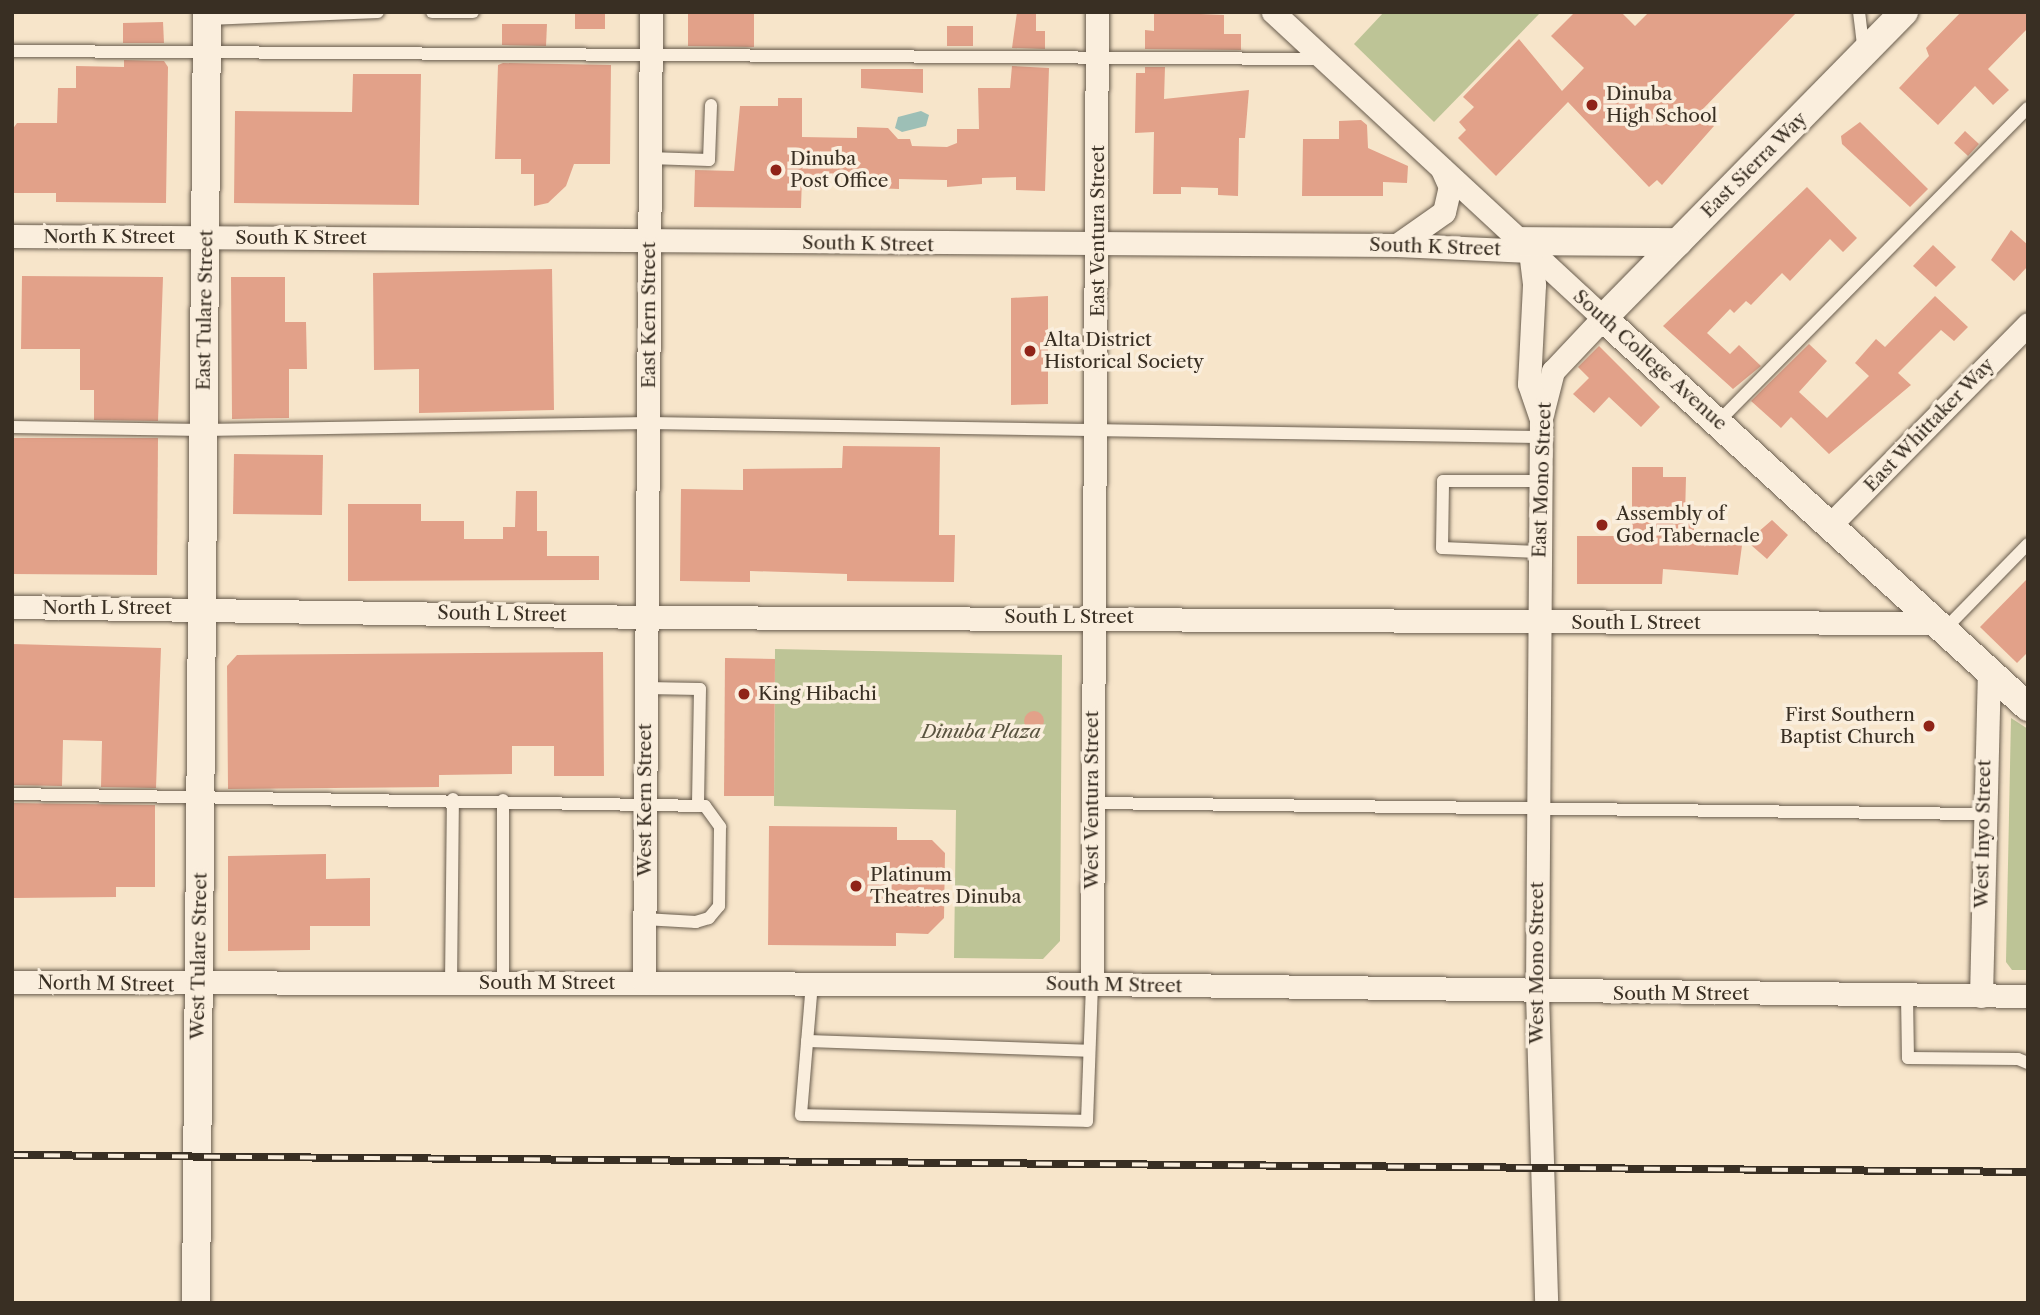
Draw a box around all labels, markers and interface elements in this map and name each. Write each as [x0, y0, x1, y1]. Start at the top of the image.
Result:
place label: Dinuba High School [1606, 83, 1717, 127]
marker: Dinuba High School [1584, 97, 1600, 113]
street label: East Sierra Way [1696, 107, 1812, 223]
street label: East Ventura Street [1087, 145, 1109, 317]
place label: Dinuba Post Office [790, 148, 888, 192]
marker: Dinuba Post Office [768, 162, 784, 178]
street label: North K Street [43, 226, 175, 248]
street label: South K Street [235, 227, 367, 249]
street label: East Tulare Street [192, 229, 218, 391]
street label: South K Street [802, 231, 934, 257]
street label: South K Street [1369, 233, 1501, 261]
street label: East Kern Street [638, 242, 660, 388]
street label: South College Avenue [1568, 285, 1732, 435]
place label: Alta District Historical Society [1044, 329, 1204, 373]
marker: Alta District Historical Society [1022, 343, 1038, 359]
street label: East Whittaker Way [1859, 353, 1999, 497]
street label: East Mono Street [1528, 402, 1556, 558]
place label: Assembly of God Tabernacle [1616, 503, 1760, 547]
marker: Assembly of God Tabernacle [1594, 517, 1610, 533]
street label: North L Street [42, 597, 172, 619]
street label: South L Street [437, 601, 567, 627]
street label: South L Street [1004, 606, 1134, 628]
street label: South L Street [1571, 612, 1701, 634]
place label: King Hibachi [758, 683, 877, 705]
marker: King Hibachi [736, 686, 752, 702]
place label: First Southern Baptist Church [1780, 704, 1915, 748]
street label: West Ventura Street [1081, 710, 1103, 890]
marker: First Southern Baptist Church [1921, 718, 1937, 734]
park label: Dinuba Plaza [921, 721, 1041, 743]
street label: West Kern Street [634, 723, 656, 877]
street label: West Inyo Street [1970, 759, 1996, 909]
place label: Platinum Theatres Dinuba [870, 864, 1022, 908]
street label: West Tulare Street [186, 872, 212, 1040]
marker: Platinum Theatres Dinuba [848, 878, 864, 894]
street label: West Mono Street [1526, 882, 1548, 1044]
street label: North M Street [38, 971, 174, 997]
street label: South M Street [479, 972, 615, 994]
street label: South M Street [1046, 972, 1182, 998]
street label: South M Street [1613, 983, 1749, 1005]

